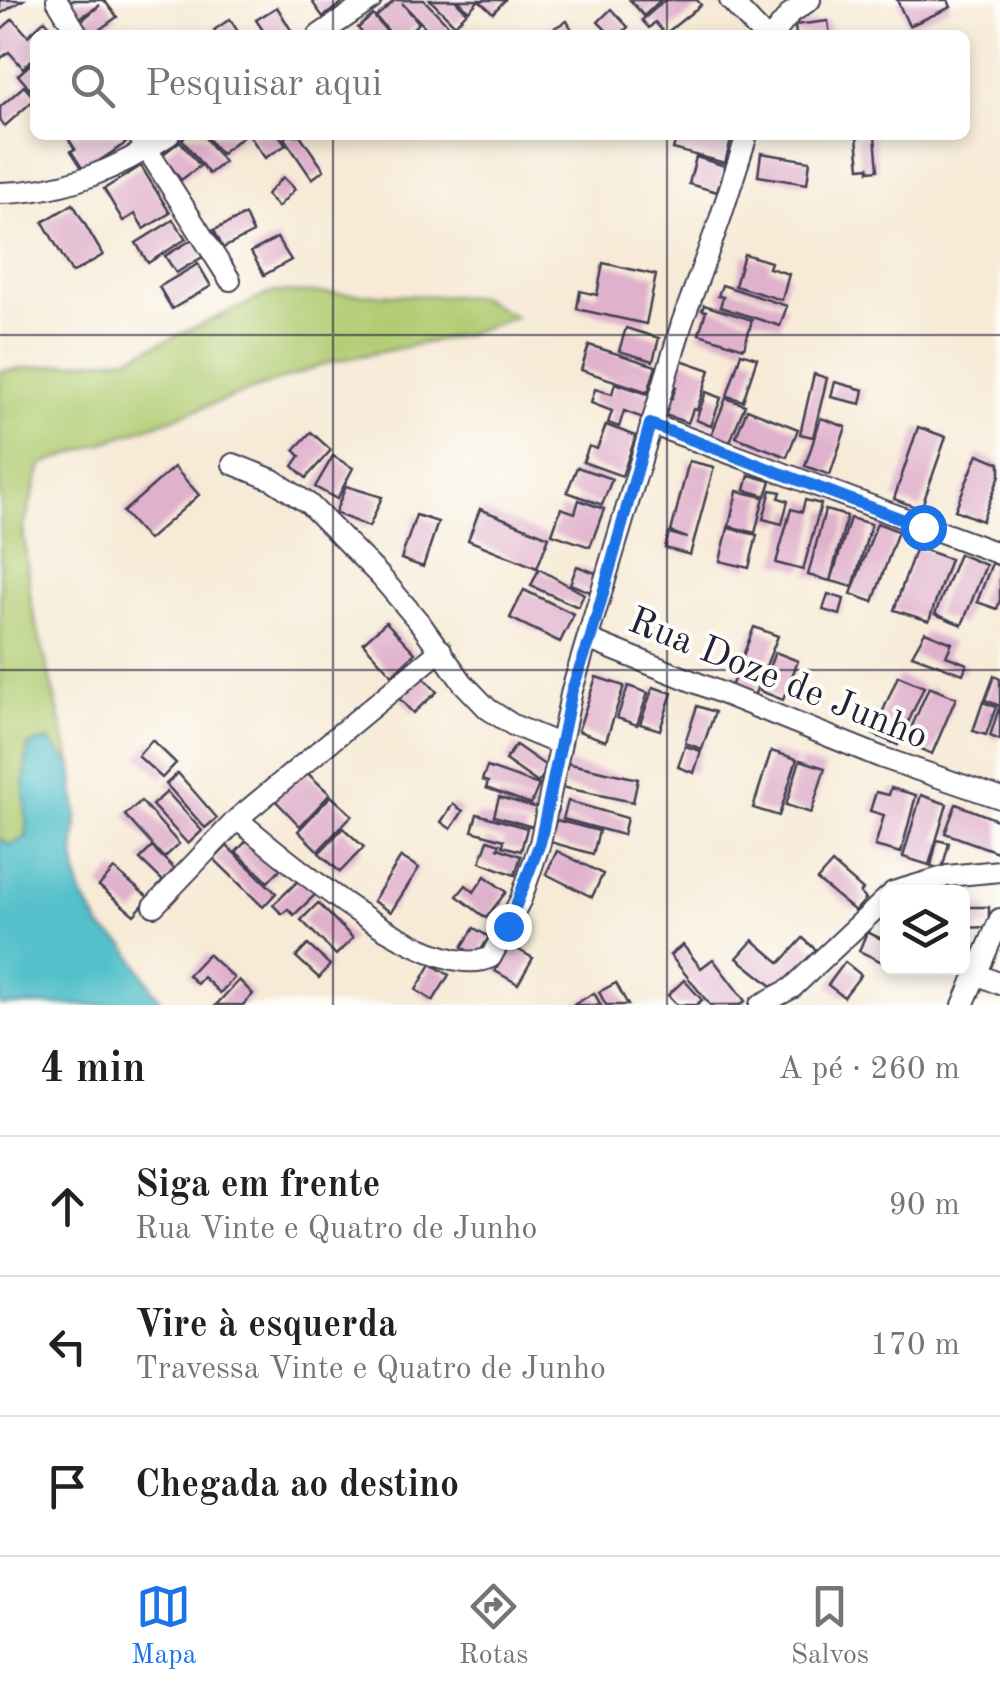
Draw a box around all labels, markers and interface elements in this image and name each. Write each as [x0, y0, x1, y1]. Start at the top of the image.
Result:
search box [30, 30, 970, 140]
icon: search [65, 58, 120, 113]
text: Pesquisar aqui [145, 66, 382, 104]
route start [901, 505, 947, 551]
street label: Rua Doze de Junho [623, 602, 933, 757]
map controls [880, 885, 970, 975]
button: layers [880, 885, 970, 975]
route end [486, 904, 532, 950]
text: 4 min [40, 1049, 146, 1091]
text: A pé · 260 m [778, 1054, 960, 1086]
text: Siga em frente [135, 1167, 380, 1205]
icon: ahead [40, 1179, 95, 1234]
text: 90 m [889, 1190, 960, 1222]
text: Rua Vinte e Quatro de Junho [135, 1214, 537, 1246]
text: Vire à esquerda [135, 1307, 397, 1345]
icon: left [40, 1319, 95, 1374]
text: 170 m [870, 1330, 960, 1362]
text: Travessa Vinte e Quatro de Junho [135, 1354, 606, 1386]
icon: arrive [40, 1459, 95, 1514]
text: Chegada ao destino [135, 1467, 459, 1505]
tab: Mapa [131, 1579, 197, 1674]
tab: Rotas [459, 1579, 529, 1674]
tab: Salvos [791, 1579, 869, 1674]

